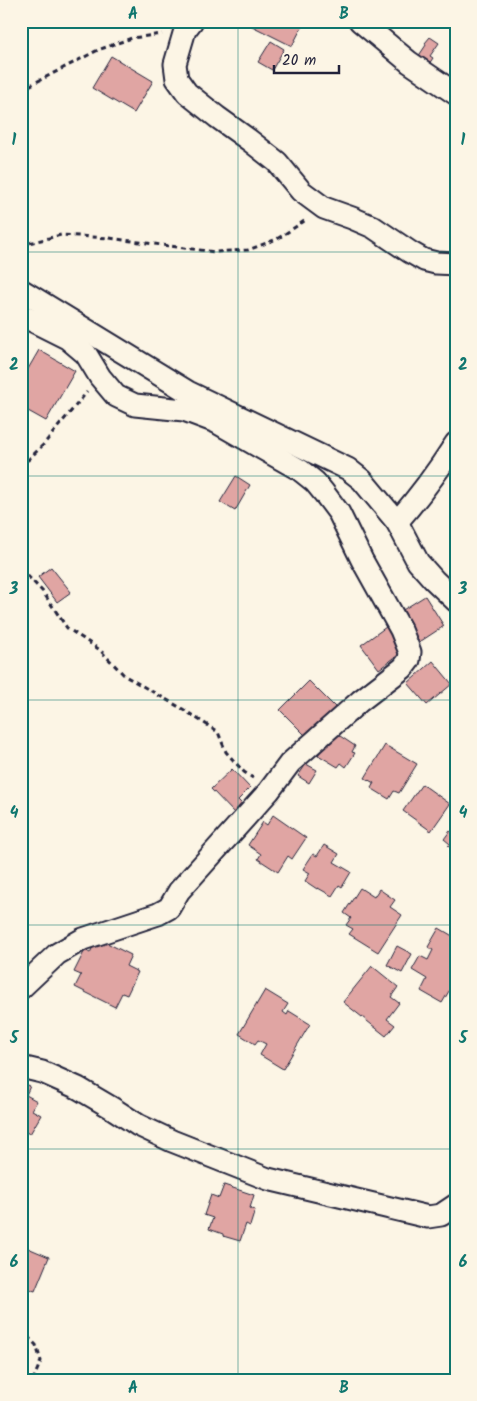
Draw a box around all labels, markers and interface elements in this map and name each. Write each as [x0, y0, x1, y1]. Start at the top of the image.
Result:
text: A [128, 2, 138, 27]
text: B [339, 2, 349, 27]
scale bar [274, 42, 340, 74]
text: 20 m [282, 49, 316, 73]
text: 1 [12, 128, 17, 153]
text: 1 [461, 128, 466, 153]
text: 2 [9, 353, 19, 378]
text: 2 [458, 353, 468, 378]
text: 3 [9, 577, 19, 602]
text: 3 [458, 577, 468, 602]
text: 4 [10, 801, 19, 826]
text: 4 [459, 801, 468, 826]
text: 5 [9, 1026, 20, 1051]
text: 5 [458, 1026, 469, 1051]
text: 6 [10, 1250, 19, 1275]
text: 6 [459, 1250, 468, 1275]
text: A [128, 1376, 138, 1401]
text: B [339, 1376, 349, 1401]

